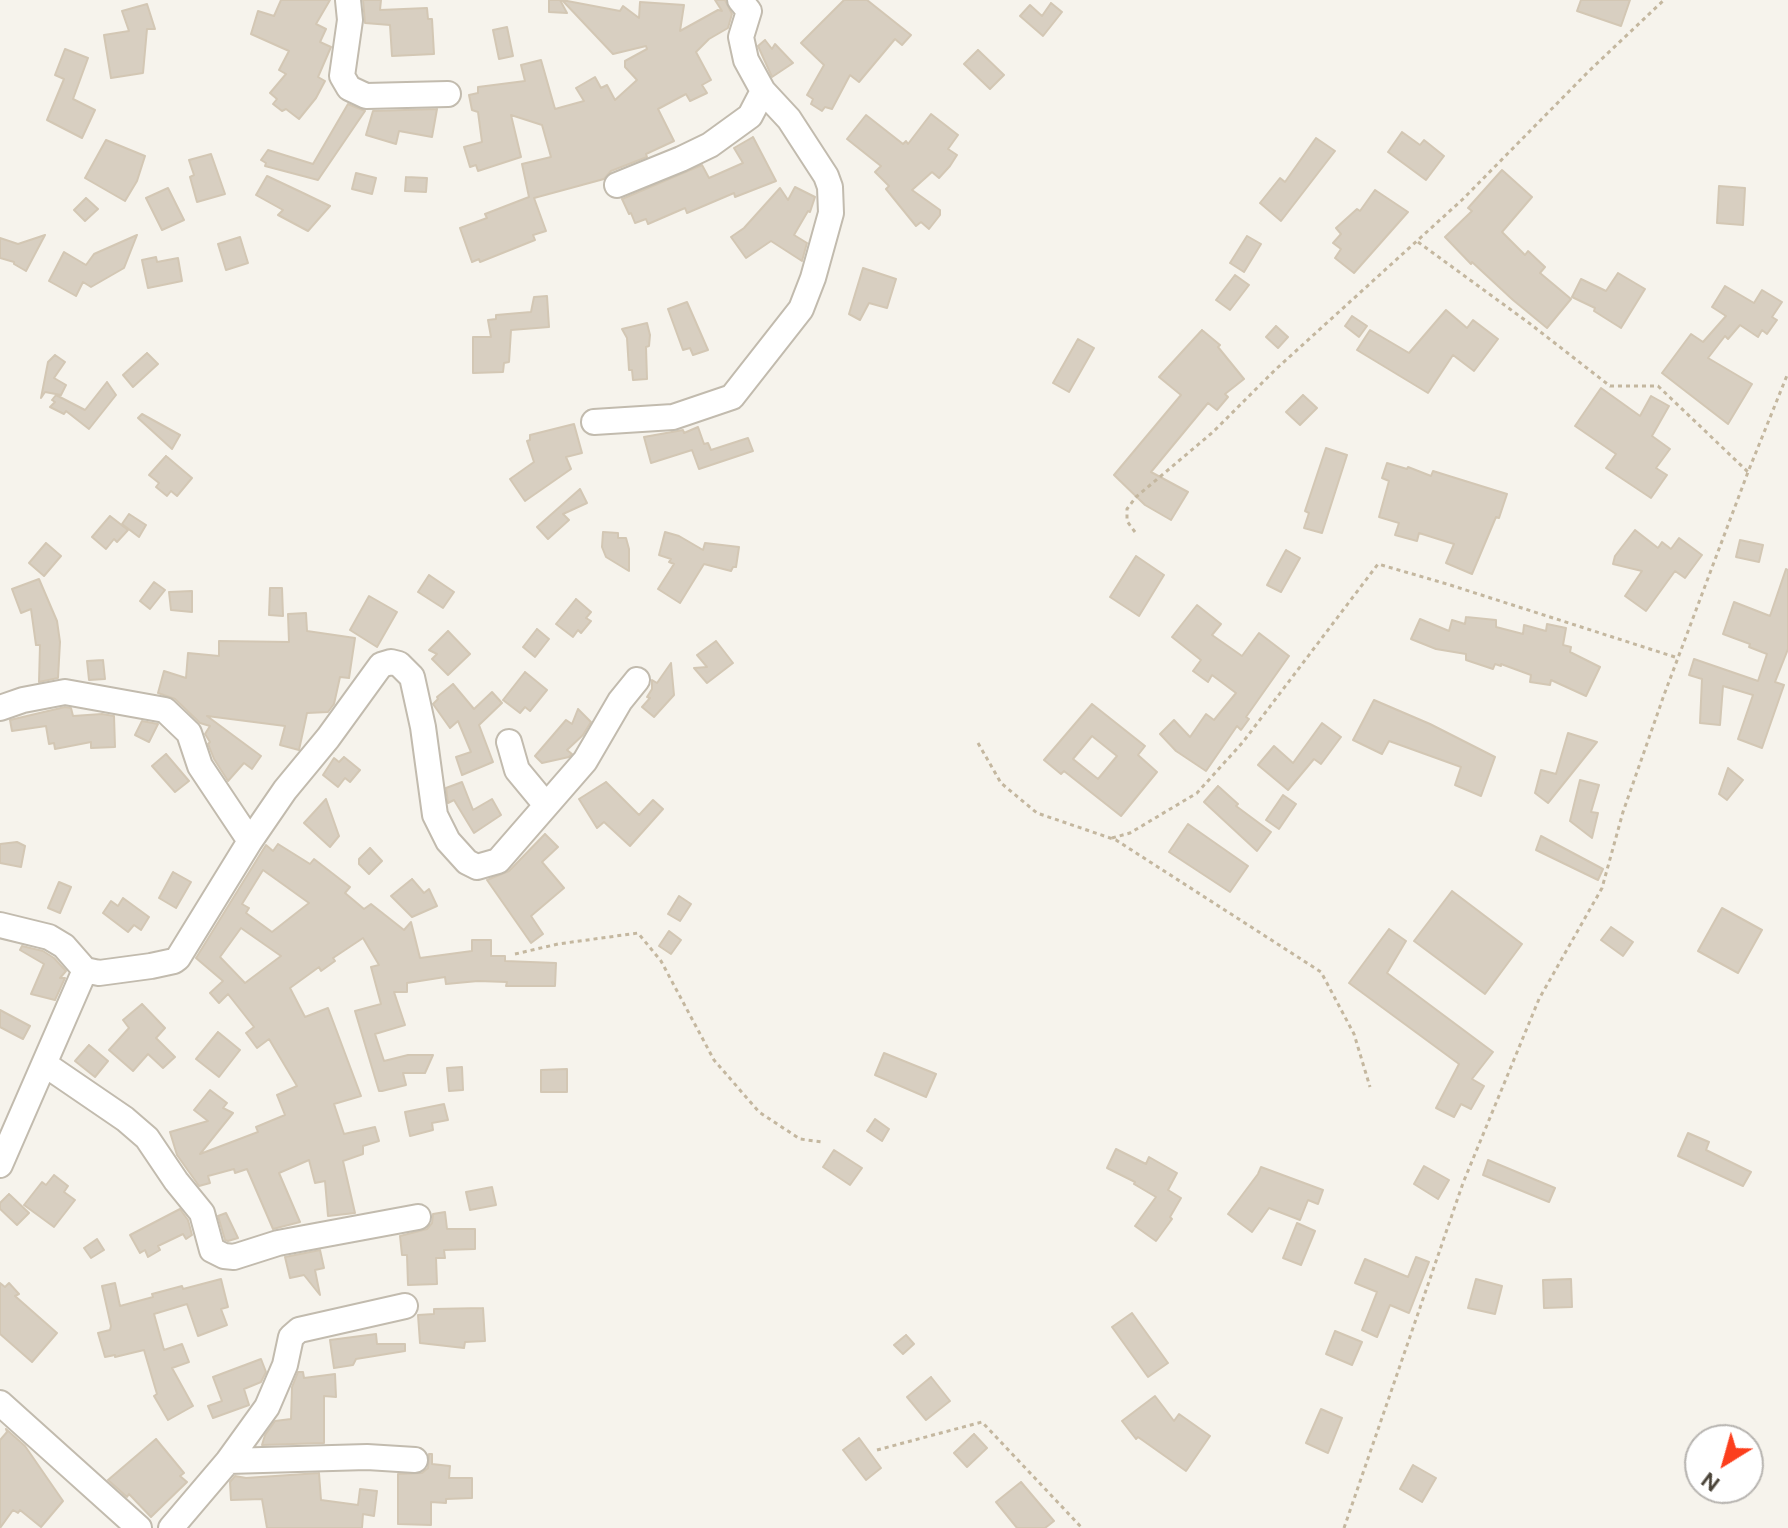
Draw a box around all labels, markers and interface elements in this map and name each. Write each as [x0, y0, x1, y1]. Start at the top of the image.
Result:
north arrow [1684, 1424, 1764, 1504]
text: N [1695, 1466, 1726, 1498]

